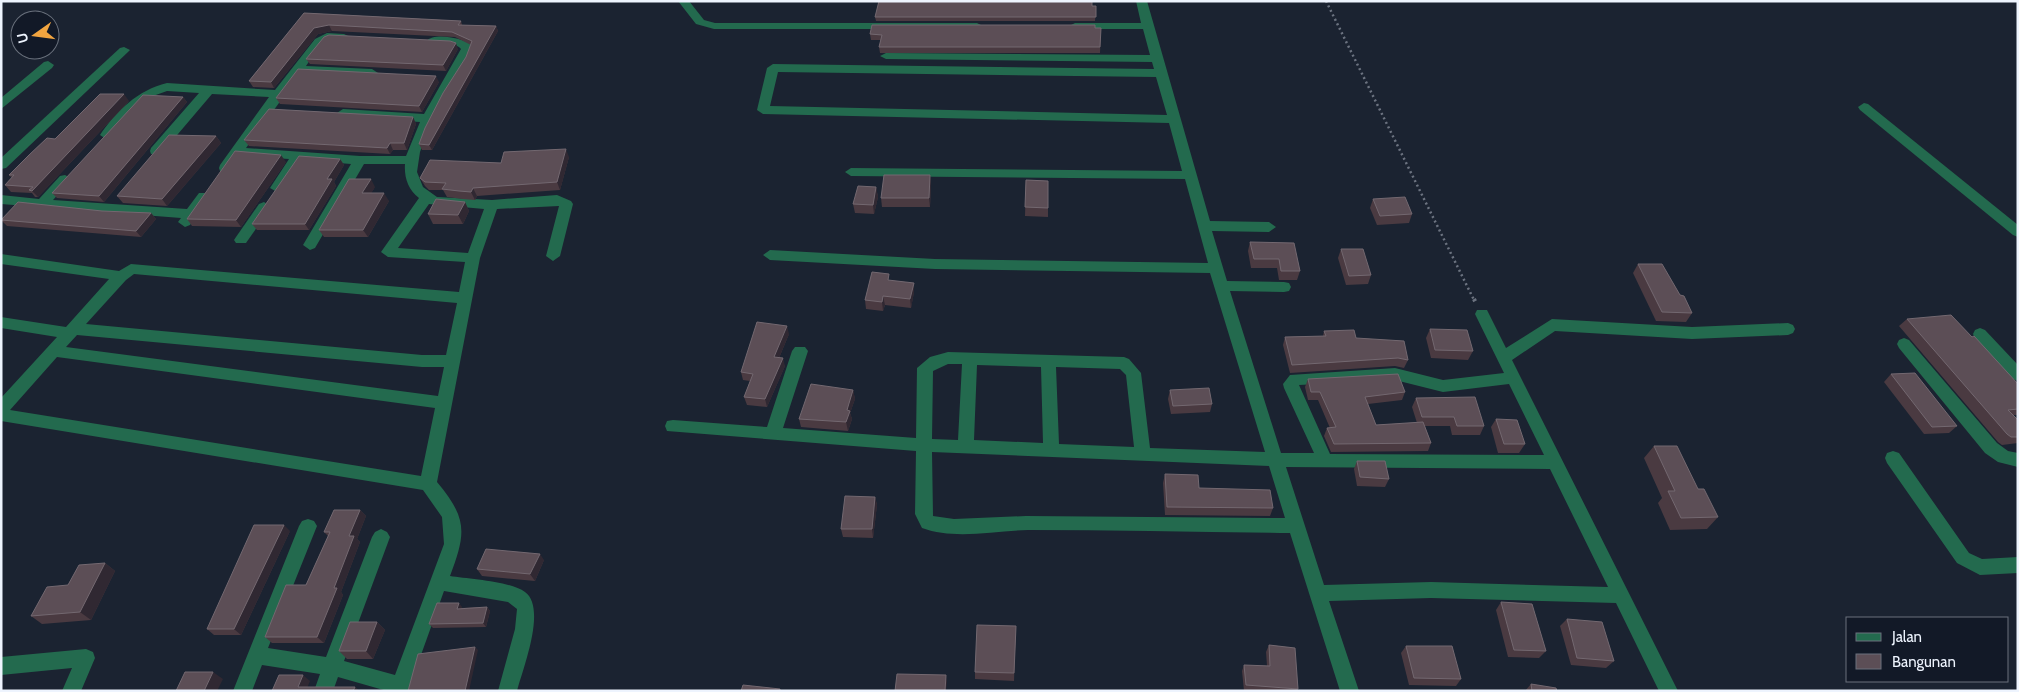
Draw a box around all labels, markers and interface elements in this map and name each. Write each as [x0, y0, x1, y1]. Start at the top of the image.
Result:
north arrow [10, 10, 60, 60]
text: U [12, 31, 32, 45]
legend [1846, 617, 2009, 682]
text: Jalan [1891, 628, 1922, 646]
text: Bangunan [1892, 653, 1956, 671]

